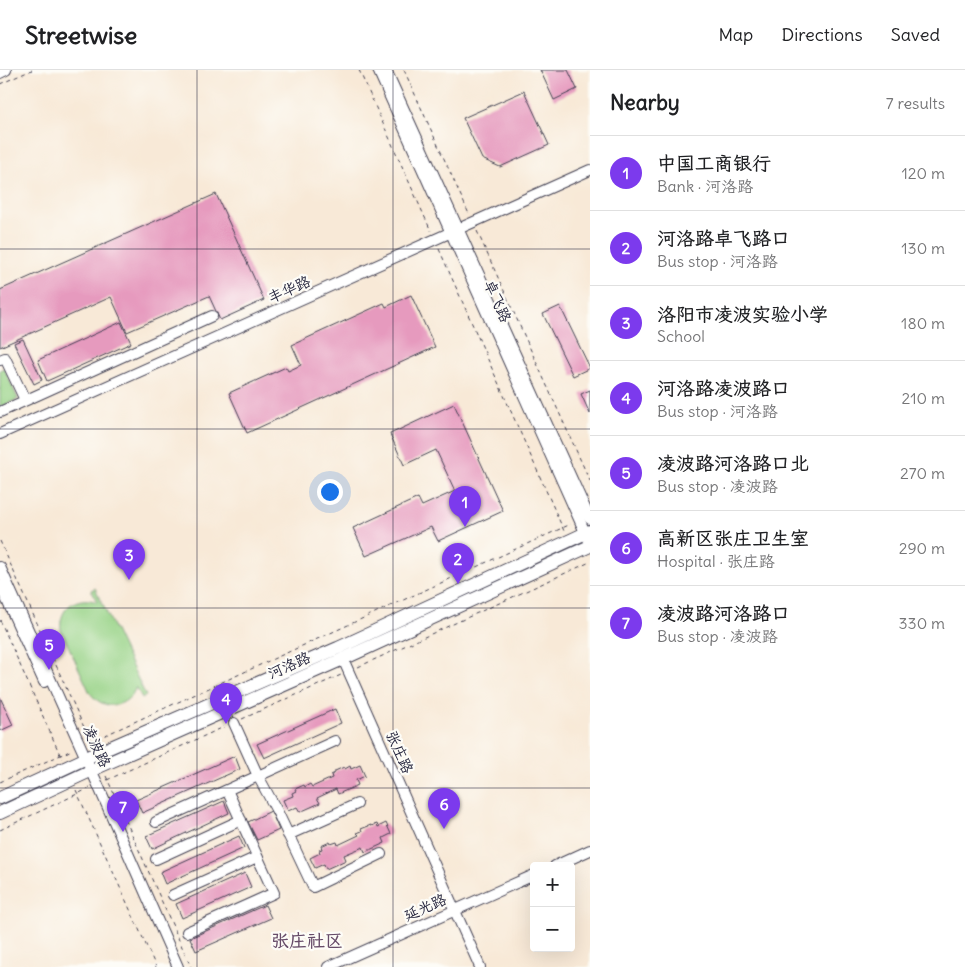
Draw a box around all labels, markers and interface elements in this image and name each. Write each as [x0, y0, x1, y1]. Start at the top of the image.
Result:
text: Streetwise [25, 20, 137, 50]
text: Map [718, 23, 753, 46]
text: Directions [781, 23, 863, 46]
text: Saved [891, 23, 940, 46]
text: Nearby [610, 89, 680, 116]
text: 7 results [886, 93, 945, 113]
text: 中国工商银行 [657, 151, 771, 175]
text: 1 [623, 163, 629, 183]
text: 120 m [902, 163, 945, 183]
text: Bank · 河洛路 [657, 176, 753, 196]
text: 河洛路卓飞路口 [657, 226, 790, 250]
text: 2 [622, 238, 630, 258]
text: 130 m [901, 238, 945, 258]
text: Bus stop · 河洛路 [657, 251, 778, 271]
street label: 丰华路 [265, 271, 313, 307]
street label: 卓飞路 [480, 277, 516, 325]
text: 洛阳市凌波实验小学 [657, 302, 828, 326]
text: 3 [621, 313, 631, 333]
text: 180 m [901, 313, 945, 333]
text: School [657, 326, 705, 346]
text: 河洛路凌波路口 [657, 376, 790, 400]
text: 4 [621, 388, 631, 408]
text: 210 m [902, 388, 945, 408]
text: Bus stop · 河洛路 [657, 401, 778, 421]
text: 凌波路河洛路口北 [657, 451, 809, 475]
text: 5 [621, 463, 631, 483]
text: 270 m [900, 463, 945, 483]
text: Bus stop · 凌波路 [657, 476, 778, 496]
your location [317, 479, 343, 505]
pin: 1 [449, 486, 481, 527]
text: 高新区张庄卫生室 [657, 526, 809, 550]
text: 6 [621, 538, 631, 558]
text: 290 m [899, 538, 945, 558]
pin: 3 [113, 539, 145, 580]
pin: 2 [442, 543, 474, 584]
text: Hospital · 张庄路 [657, 551, 775, 571]
text: 凌波路河洛路口 [657, 601, 790, 625]
text: 7 [622, 613, 630, 633]
text: 330 m [898, 613, 945, 633]
text: Bus stop · 凌波路 [657, 626, 778, 646]
pin: 5 [33, 629, 65, 670]
street label: 河洛路 [265, 647, 313, 683]
pin: 4 [210, 683, 242, 724]
street label: 凌波路 [79, 722, 115, 770]
street label: 张庄路 [382, 728, 418, 776]
pin: 6 [428, 788, 460, 829]
pin: 7 [107, 791, 139, 832]
map controls [530, 862, 575, 952]
button: + [530, 862, 575, 907]
street label: 延光路 [401, 889, 449, 925]
button: − [530, 907, 575, 952]
district label: 张庄社区 [271, 929, 343, 952]

